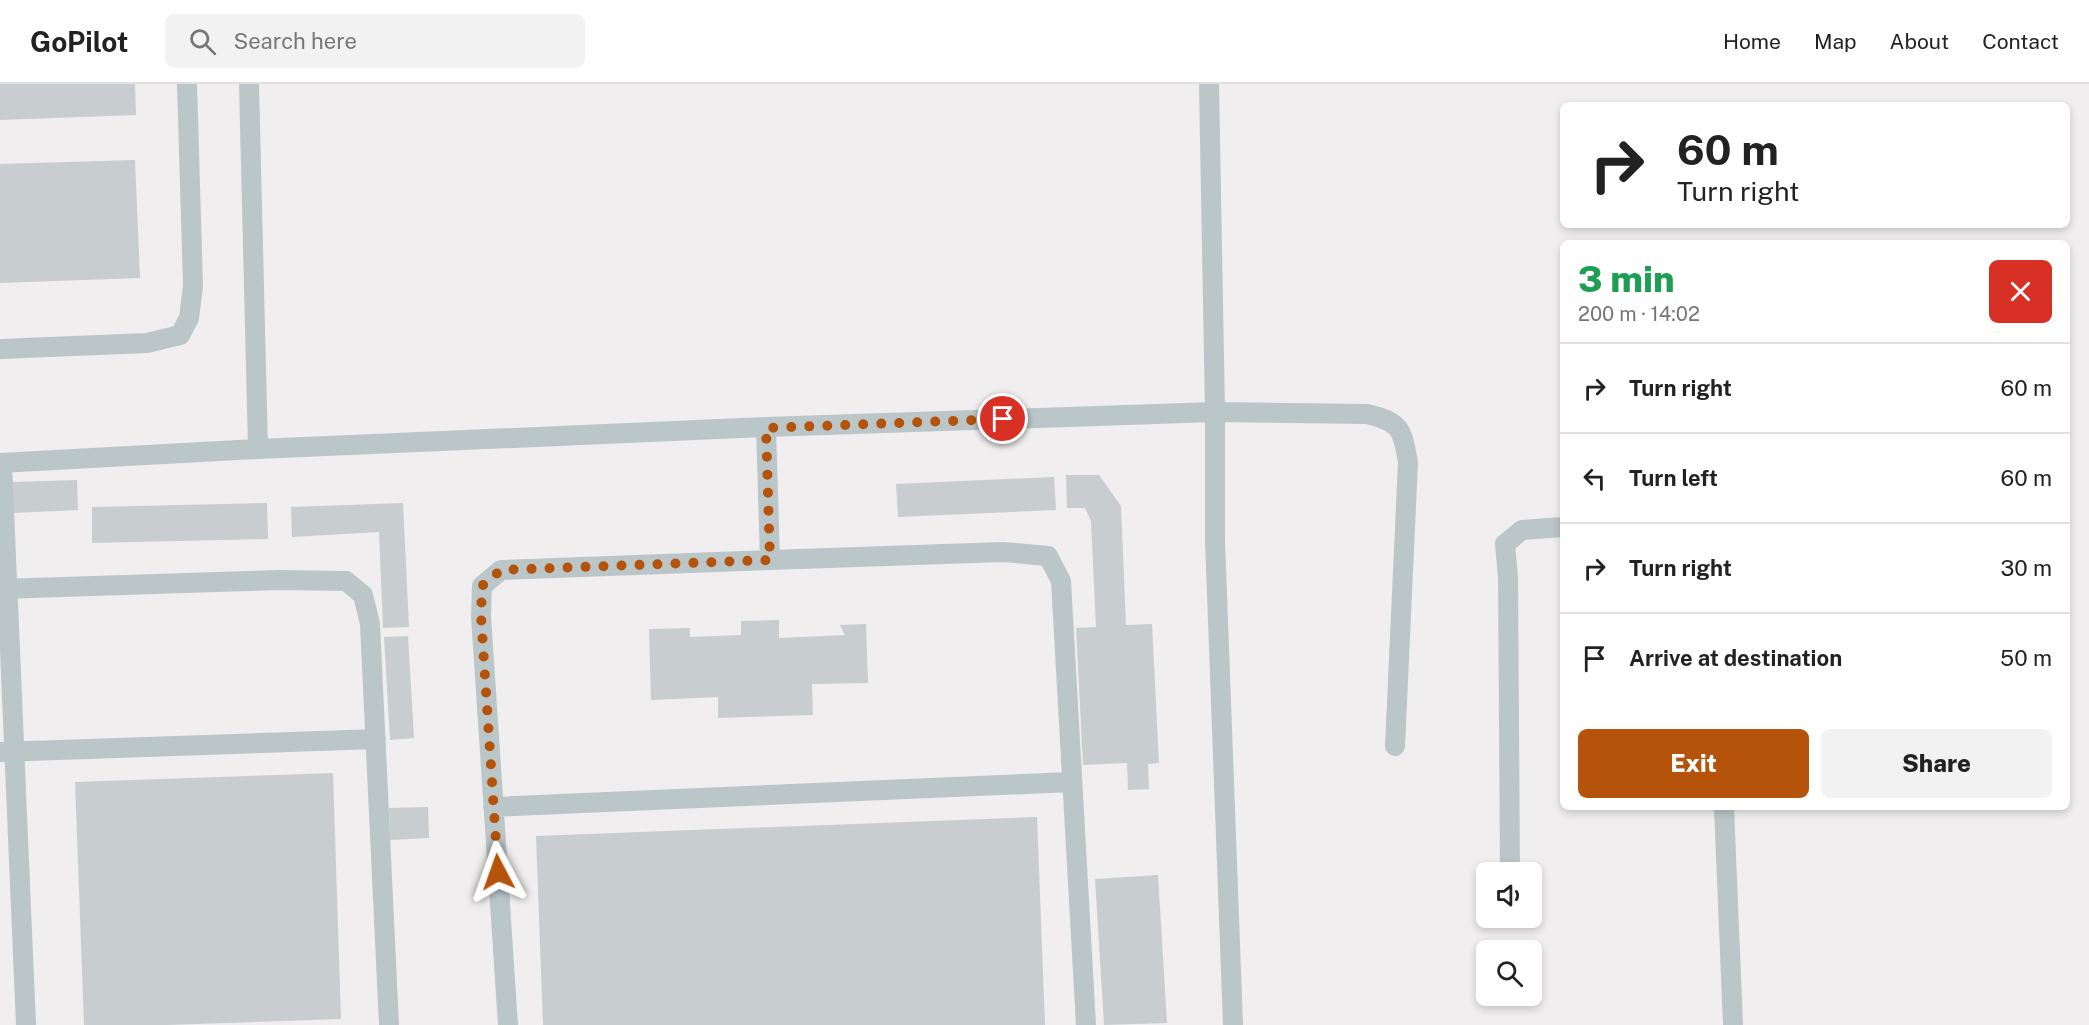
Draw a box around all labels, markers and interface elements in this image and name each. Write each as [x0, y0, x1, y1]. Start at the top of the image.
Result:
search box [165, 14, 585, 68]
text: GoPilot [30, 25, 129, 58]
icon: search [186, 25, 219, 58]
text: Search here [234, 28, 357, 54]
text: Home [1723, 29, 1781, 54]
text: Map [1814, 29, 1857, 54]
text: About [1890, 29, 1949, 54]
text: Contact [1982, 29, 2059, 54]
text: 60 m [1677, 125, 1779, 174]
icon: right [1578, 126, 1656, 204]
text: Turn right [1677, 175, 1800, 207]
text: 3 min [1578, 258, 1675, 300]
button: close [1989, 260, 2052, 323]
text: 200 m · 14:02 [1578, 302, 1700, 326]
icon: right [1578, 372, 1611, 405]
text: Turn right [1629, 375, 1732, 401]
text: 60 m [2001, 375, 2052, 401]
pin [977, 393, 1028, 444]
icon: arrive [986, 402, 1019, 435]
icon: left [1578, 462, 1611, 495]
text: Turn left [1629, 465, 1718, 491]
text: 60 m [2001, 465, 2052, 491]
icon: right [1578, 552, 1611, 585]
text: Turn right [1629, 555, 1732, 581]
text: 30 m [2000, 555, 2052, 581]
icon: arrive [1578, 642, 1611, 675]
text: Arrive at destination [1629, 645, 1842, 671]
text: 50 m [2000, 645, 2052, 671]
button: Exit [1578, 729, 1809, 798]
button: Share [1821, 729, 2052, 798]
position arrow [466, 840, 530, 904]
map controls [1476, 862, 1542, 1006]
button: sound [1476, 862, 1542, 928]
button: search [1476, 940, 1542, 1006]

